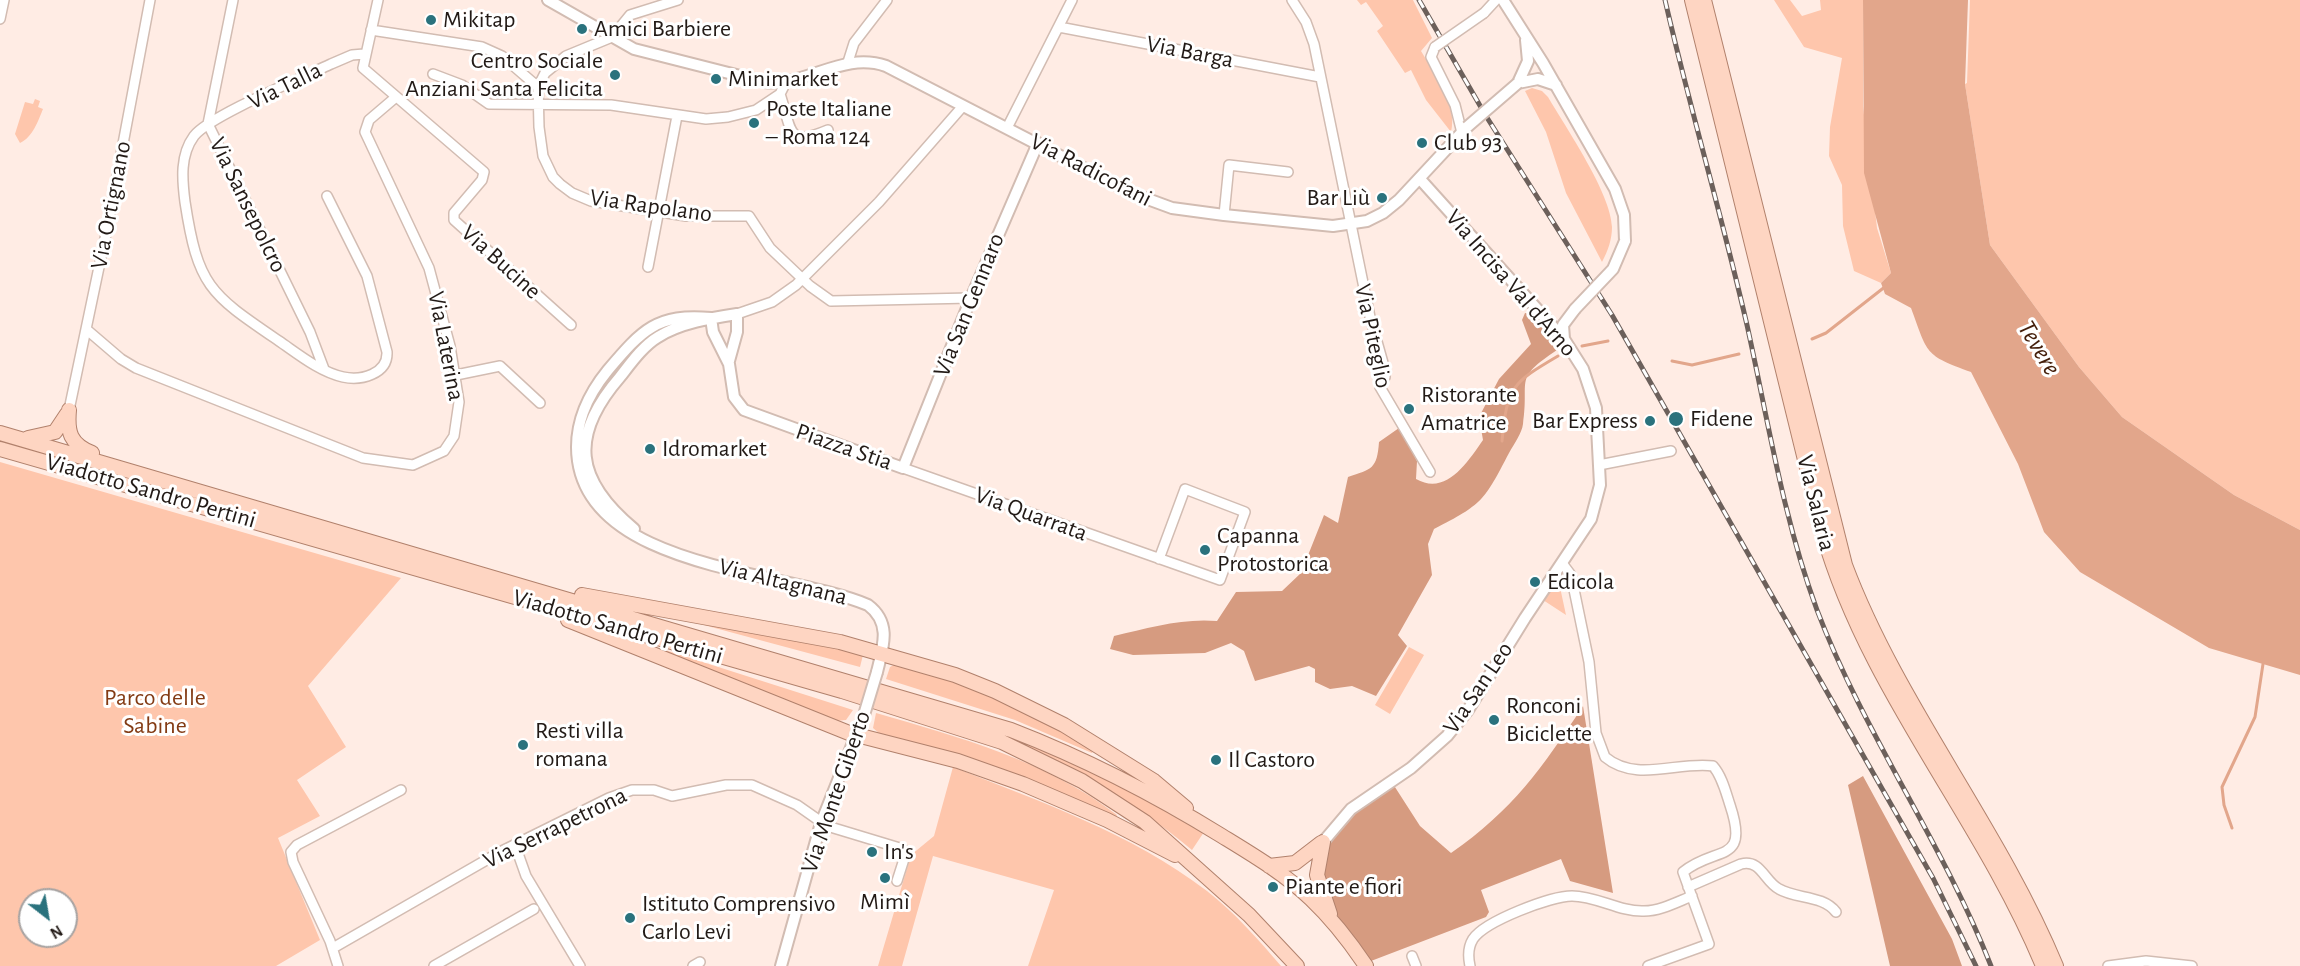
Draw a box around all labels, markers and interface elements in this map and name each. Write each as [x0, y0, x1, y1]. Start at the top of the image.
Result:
place label: Mikitap [443, 6, 515, 34]
marker: Mikitap [424, 13, 438, 27]
place label: Amici Barbiere [594, 15, 731, 43]
marker: Amici Barbiere [575, 22, 589, 36]
street label: Via Barga [1144, 29, 1236, 75]
place label: Centro Sociale Anziani Santa Felicita [405, 47, 603, 103]
street label: Via Talla [243, 56, 327, 116]
place label: Minimarket [728, 65, 838, 93]
marker: Centro Sociale Anziani Santa Felicita [608, 68, 622, 82]
marker: Minimarket [709, 72, 723, 86]
place label: Poste Italiane – Roma 124 [766, 95, 891, 151]
marker: Poste Italiane – Roma 124 [747, 116, 761, 130]
street label: Via Radicofani [1025, 127, 1157, 213]
place label: Club 93 [1434, 129, 1502, 157]
street label: Via Sansepolcro [203, 133, 293, 277]
marker: Club 93 [1415, 136, 1429, 150]
street label: Via Ortignano [84, 138, 138, 272]
street label: Via Rapolano [588, 183, 714, 229]
place label: Bar Liù [1307, 184, 1370, 212]
marker: Bar Liù [1375, 191, 1389, 205]
street label: Via Incisa Val d'Arno [1439, 203, 1583, 363]
street label: Via Bucine [455, 219, 547, 305]
street label: Via San Gennaro [927, 229, 1011, 381]
street label: Via Piteglio [1348, 281, 1398, 391]
street label: Via Laterina [421, 289, 471, 403]
water label: Tevere [2011, 315, 2067, 381]
place label: Ristorante Amatrice [1421, 381, 1517, 437]
marker: Ristorante Amatrice [1402, 402, 1416, 416]
place label: Fidene [1690, 405, 1753, 433]
place label: Bar Express [1532, 407, 1638, 435]
marker: Fidene [1667, 410, 1685, 428]
marker: Bar Express [1643, 414, 1657, 428]
street label: Piazza Stia [792, 417, 896, 477]
place label: Idromarket [662, 435, 767, 463]
marker: Idromarket [643, 442, 657, 456]
street label: Viadotto Sandro Pertini [43, 447, 259, 535]
street label: Via Salaria [1790, 452, 1842, 554]
street label: Via Quarrata [971, 480, 1091, 548]
place label: Capanna Protostorica [1217, 522, 1329, 578]
marker: Capanna Protostorica [1198, 543, 1212, 557]
street label: Via Altagnana [716, 552, 850, 612]
place label: Edicola [1547, 568, 1614, 596]
marker: Edicola [1528, 575, 1542, 589]
street label: Viadotto Sandro Pertini [510, 583, 726, 671]
street label: Via San Leo [1437, 636, 1519, 740]
park label: Parco delle Sabine [104, 684, 206, 740]
place label: Ronconi Biciclette [1506, 692, 1592, 748]
street label: Via Monte Giberto [795, 707, 877, 877]
marker: Ronconi Biciclette [1487, 713, 1501, 727]
place label: Resti villa romana [535, 717, 624, 773]
marker: Resti villa romana [516, 738, 530, 752]
place label: Il Castoro [1228, 746, 1315, 774]
marker: Il Castoro [1209, 753, 1223, 767]
street label: Via Serrapetrona [478, 781, 632, 875]
place label: In's [884, 838, 914, 866]
marker: In's [865, 845, 879, 859]
marker: Mimì [878, 871, 892, 885]
place label: Piante e fiori [1285, 873, 1402, 901]
marker: Piante e fiori [1266, 880, 1280, 894]
north arrow [18, 888, 78, 948]
place label: Mimì [860, 888, 910, 916]
place label: Istituto Comprensivo Carlo Levi [642, 890, 835, 946]
marker: Istituto Comprensivo Carlo Levi [623, 911, 637, 925]
text: N [47, 922, 65, 941]

